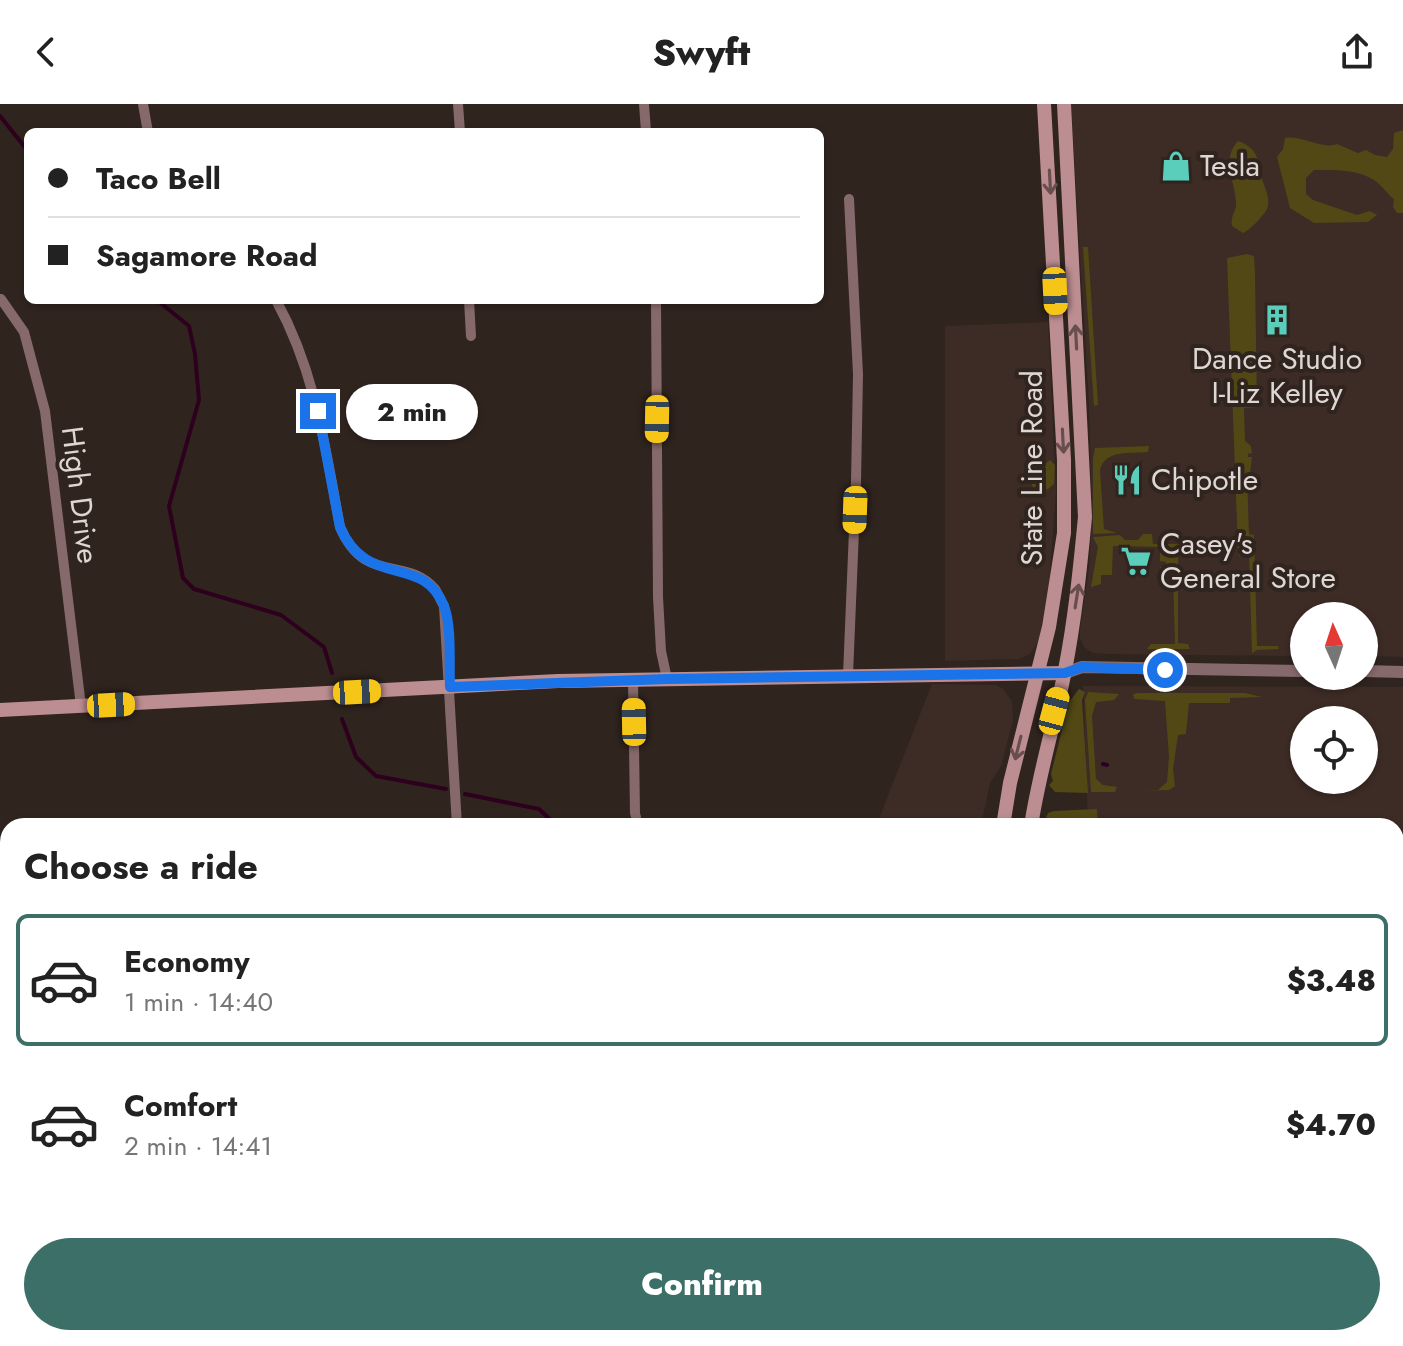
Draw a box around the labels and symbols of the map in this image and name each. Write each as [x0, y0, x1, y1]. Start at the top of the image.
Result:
place label: Tesla [1200, 144, 1260, 187]
shop icon: Tesla [1159, 149, 1193, 183]
one-way arrow [1042, 168, 1057, 195]
car [1042, 266, 1068, 316]
building icon: Dance Studio I-Liz Kelley [1260, 303, 1294, 337]
one-way arrow [1068, 324, 1083, 350]
place label: Dance Studio I-Liz Kelley [1192, 337, 1362, 414]
street label: State Line Road [1010, 370, 1053, 566]
callout: 2 min [346, 383, 478, 439]
route end [300, 393, 336, 429]
car [645, 395, 669, 443]
street label: High Drive [51, 424, 110, 566]
one-way arrow [1055, 427, 1070, 454]
place label: Chipotle [1151, 458, 1258, 501]
restaurant icon: Chipotle [1110, 463, 1144, 497]
car [842, 486, 868, 534]
place label: Casey's General Store [1160, 522, 1336, 599]
supermarket icon: Casey's General Store [1119, 544, 1153, 578]
one-way arrow [1070, 584, 1085, 609]
north arrow [1290, 602, 1378, 690]
route start [1147, 652, 1183, 688]
car [332, 679, 382, 705]
car [1036, 685, 1072, 737]
car [86, 692, 136, 718]
car [622, 698, 646, 746]
one-way arrow [1010, 734, 1025, 760]

